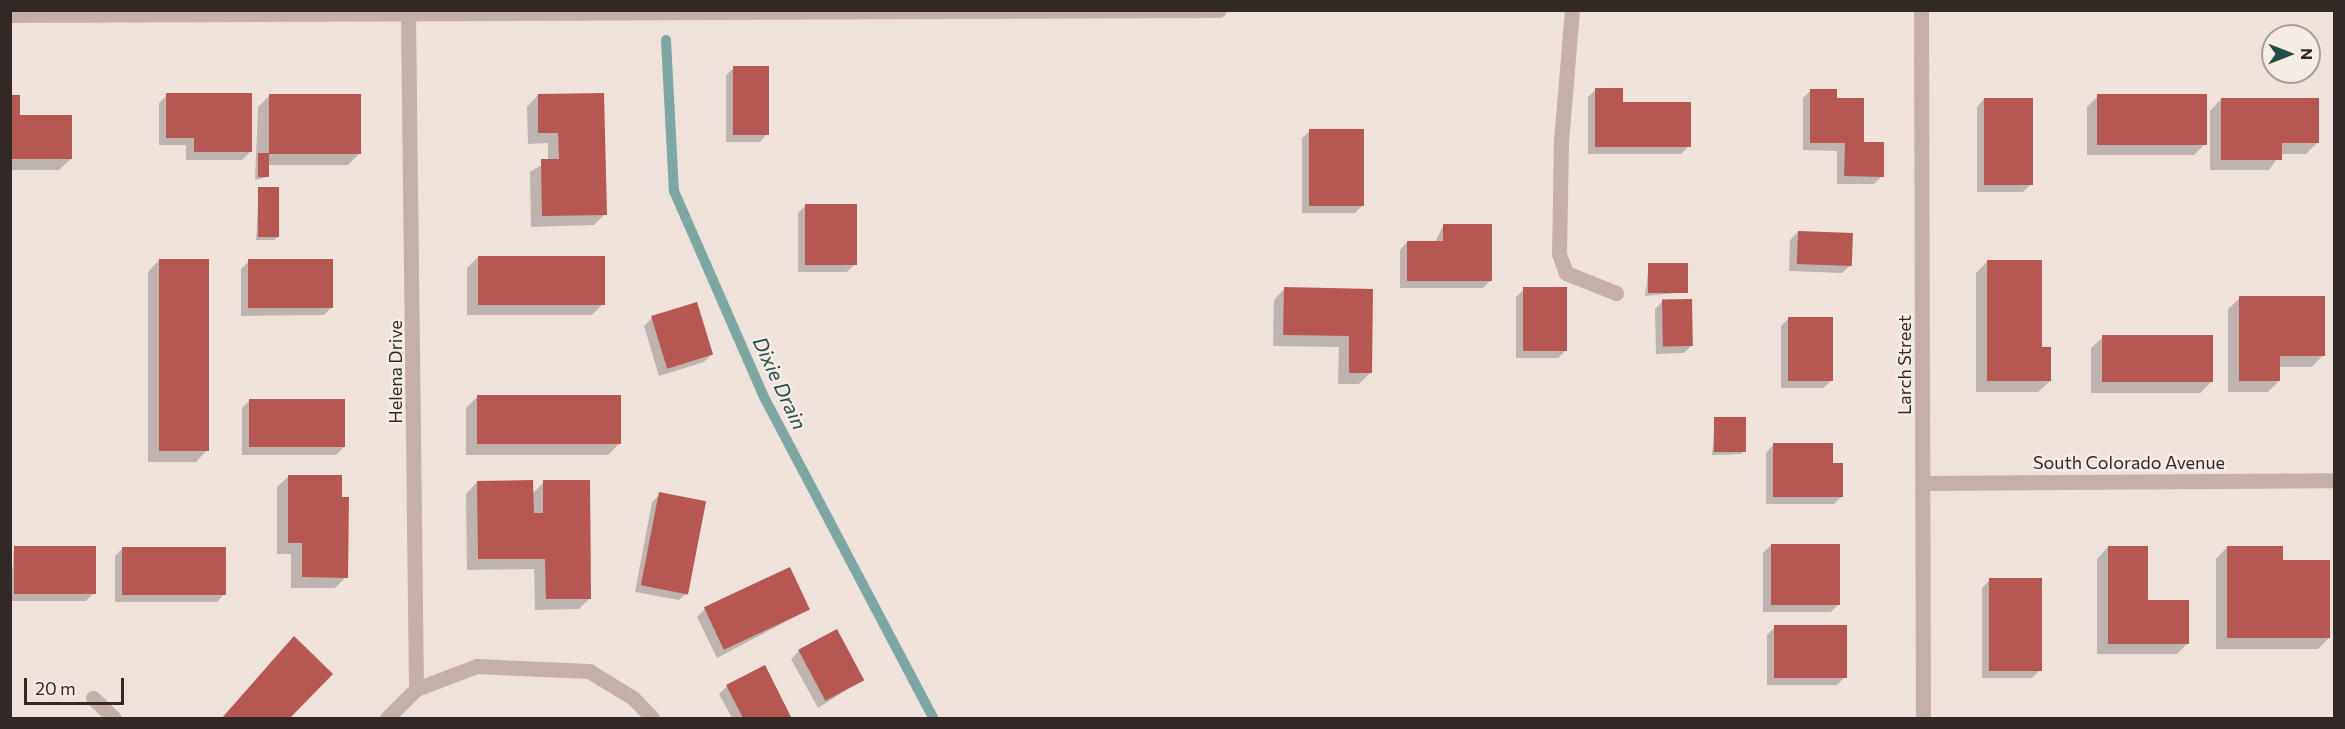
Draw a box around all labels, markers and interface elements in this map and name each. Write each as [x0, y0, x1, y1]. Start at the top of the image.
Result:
north arrow [2261, 24, 2321, 84]
text: N [2298, 48, 2317, 60]
street label: Larch Street [1893, 315, 1915, 415]
street label: Helena Drive [384, 320, 406, 424]
water label: Dixie Drain [748, 333, 812, 433]
street label: South Colorado Avenue [2033, 451, 2225, 473]
scale bar [27, 666, 128, 704]
text: 20 m [35, 677, 76, 699]

